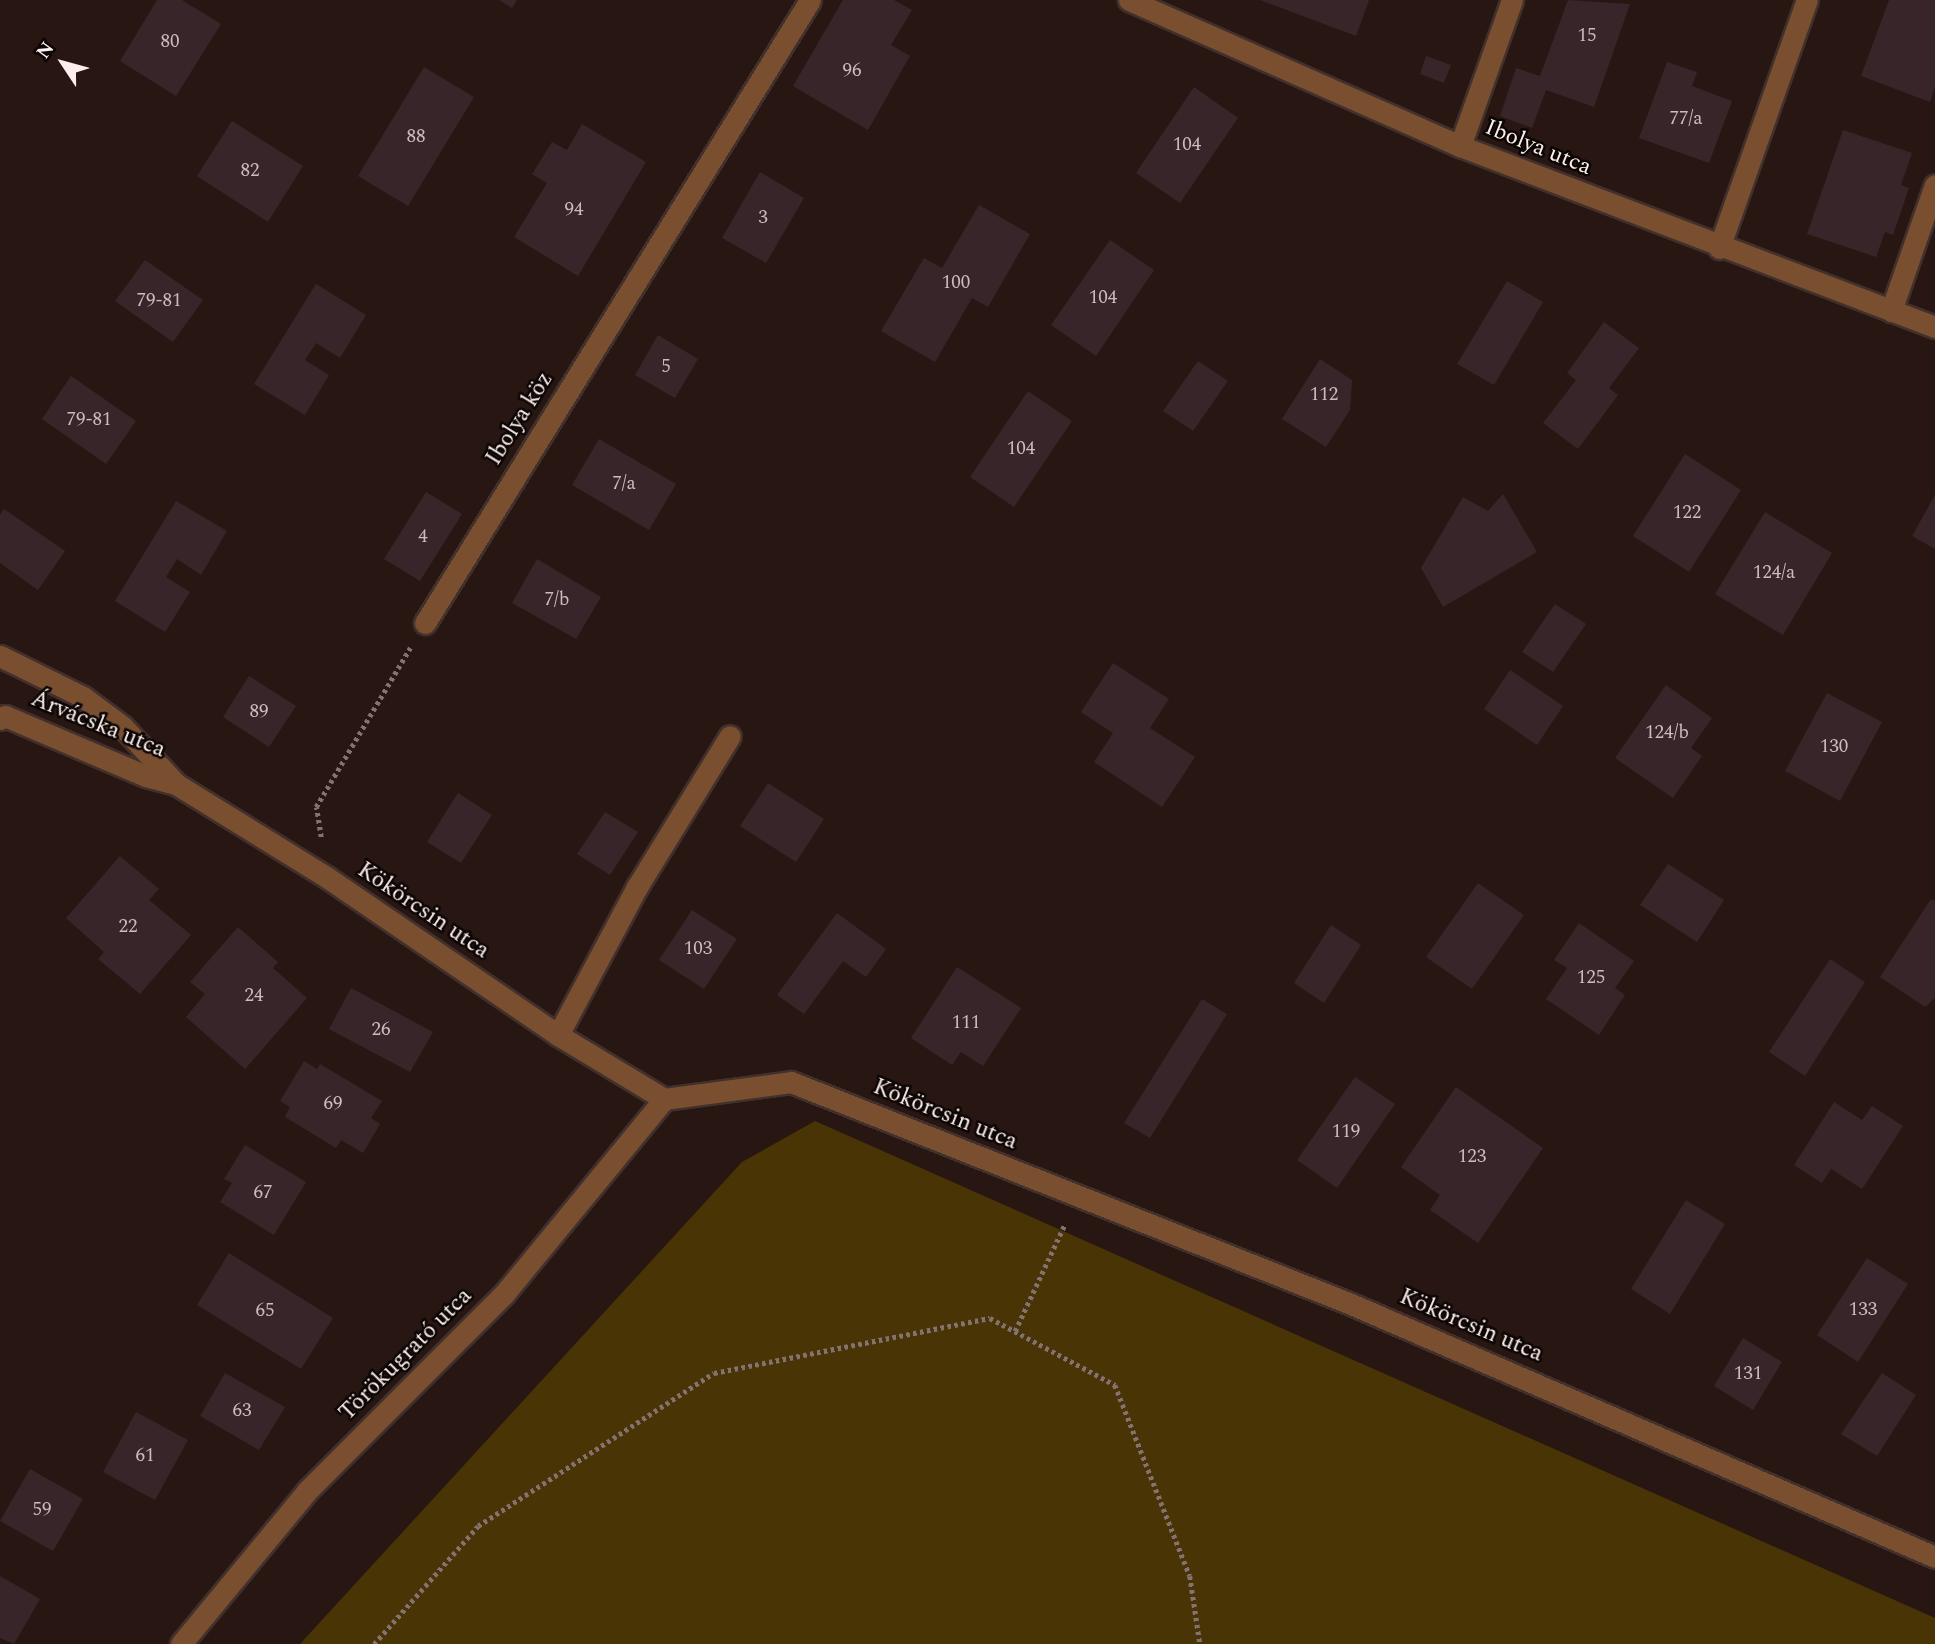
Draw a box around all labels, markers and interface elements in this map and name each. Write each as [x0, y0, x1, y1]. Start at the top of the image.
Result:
house number: 15 [1578, 25, 1596, 47]
north arrow [28, 28, 98, 98]
house number: 80 [161, 31, 179, 53]
text: N [29, 36, 62, 65]
house number: 96 [843, 60, 861, 82]
house number: 77/a [1669, 108, 1703, 130]
street label: Ibolya utca [1481, 114, 1595, 182]
house number: 88 [407, 126, 425, 148]
house number: 104 [1173, 134, 1201, 156]
house number: 82 [241, 160, 259, 182]
house number: 94 [565, 199, 583, 221]
house number: 3 [758, 207, 768, 229]
house number: 100 [942, 272, 970, 294]
house number: 104 [1089, 287, 1117, 309]
house number: 79-81 [136, 290, 182, 312]
house number: 5 [661, 356, 671, 378]
street label: Ibolya köz [481, 367, 559, 471]
house number: 112 [1310, 384, 1338, 406]
house number: 79-81 [66, 409, 112, 431]
house number: 104 [1007, 438, 1035, 460]
house number: 7/a [612, 473, 636, 495]
house number: 122 [1673, 502, 1701, 524]
house number: 4 [418, 526, 428, 548]
house number: 124/a [1753, 562, 1795, 584]
house number: 7/b [545, 589, 569, 611]
street label: Árvácska utca [27, 686, 169, 764]
house number: 89 [250, 701, 268, 723]
house number: 124/b [1645, 722, 1689, 744]
house number: 130 [1820, 736, 1848, 758]
street label: Kökörcsin utca [352, 857, 494, 965]
house number: 22 [119, 916, 137, 938]
house number: 103 [684, 938, 712, 960]
house number: 125 [1577, 967, 1605, 989]
house number: 24 [245, 985, 263, 1007]
house number: 111 [952, 1012, 980, 1034]
house number: 26 [372, 1019, 390, 1041]
street label: Kökörcsin utca [869, 1074, 1021, 1156]
house number: 69 [324, 1093, 342, 1115]
house number: 119 [1332, 1121, 1360, 1143]
house number: 123 [1458, 1146, 1486, 1168]
house number: 67 [254, 1182, 272, 1204]
street label: Törökugrató utca [334, 1283, 478, 1427]
street label: Kökörcsin utca [1395, 1283, 1547, 1369]
house number: 133 [1849, 1299, 1877, 1321]
house number: 65 [256, 1300, 274, 1322]
house number: 131 [1734, 1363, 1762, 1385]
house number: 63 [233, 1400, 251, 1422]
house number: 61 [136, 1445, 154, 1467]
house number: 59 [33, 1499, 51, 1521]

